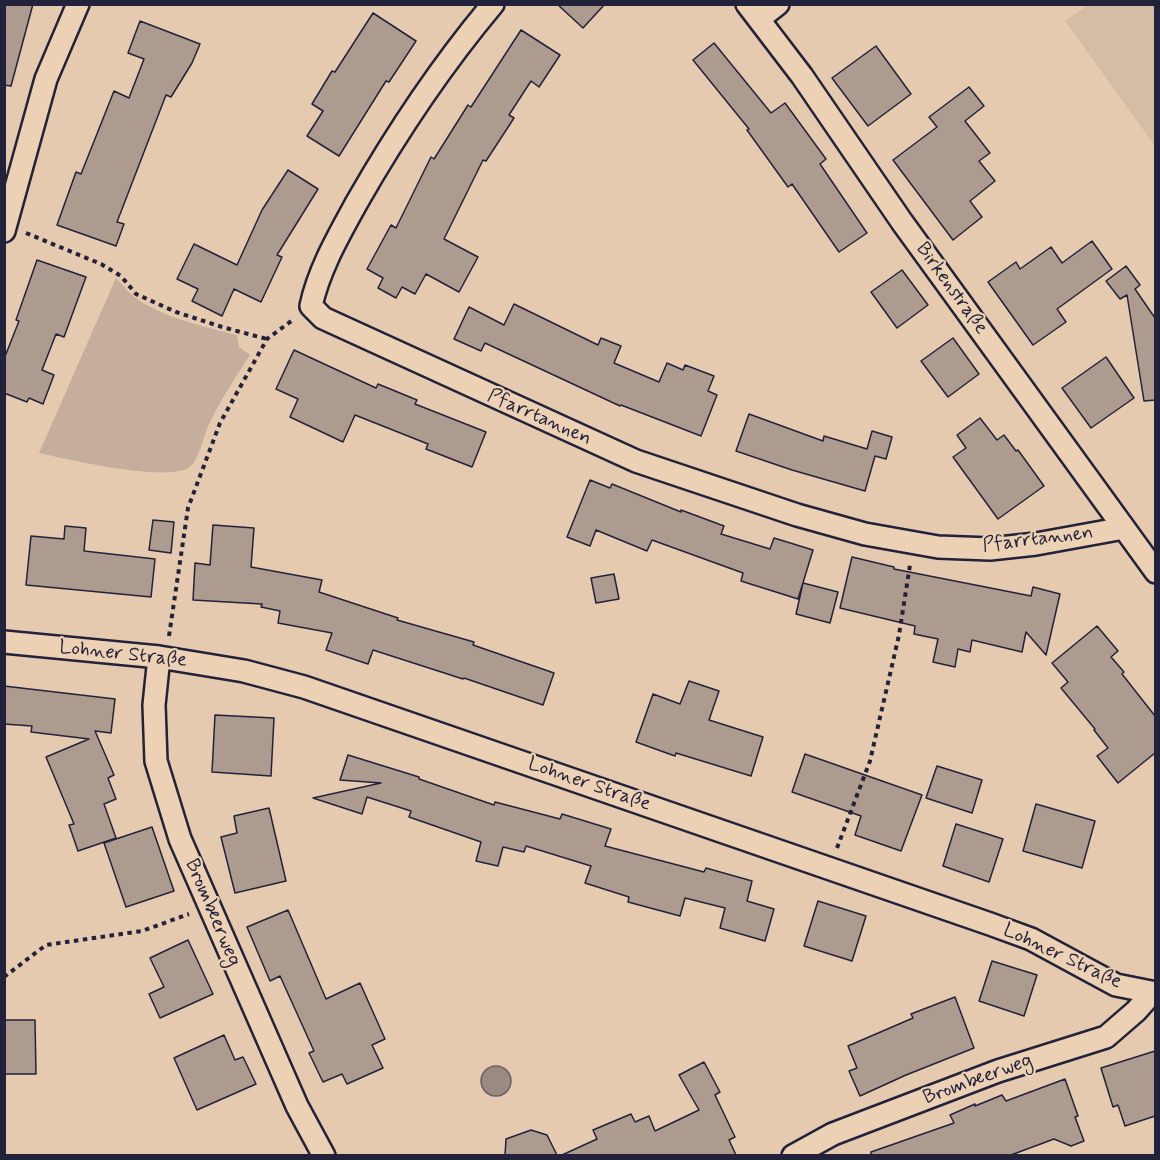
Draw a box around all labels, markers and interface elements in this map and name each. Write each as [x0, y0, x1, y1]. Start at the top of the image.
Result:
street label: Birkenstraße [910, 238, 992, 340]
street label: Pfarrtannen [483, 384, 595, 452]
street label: Pfarrtannen [981, 521, 1095, 559]
street label: Lohner Straße [58, 636, 188, 674]
street label: Lohner Straße [524, 753, 654, 817]
street label: Brombeerweg [179, 856, 245, 970]
street label: Lohner Straße [999, 919, 1125, 995]
street label: Brombeerweg [920, 1049, 1036, 1111]

